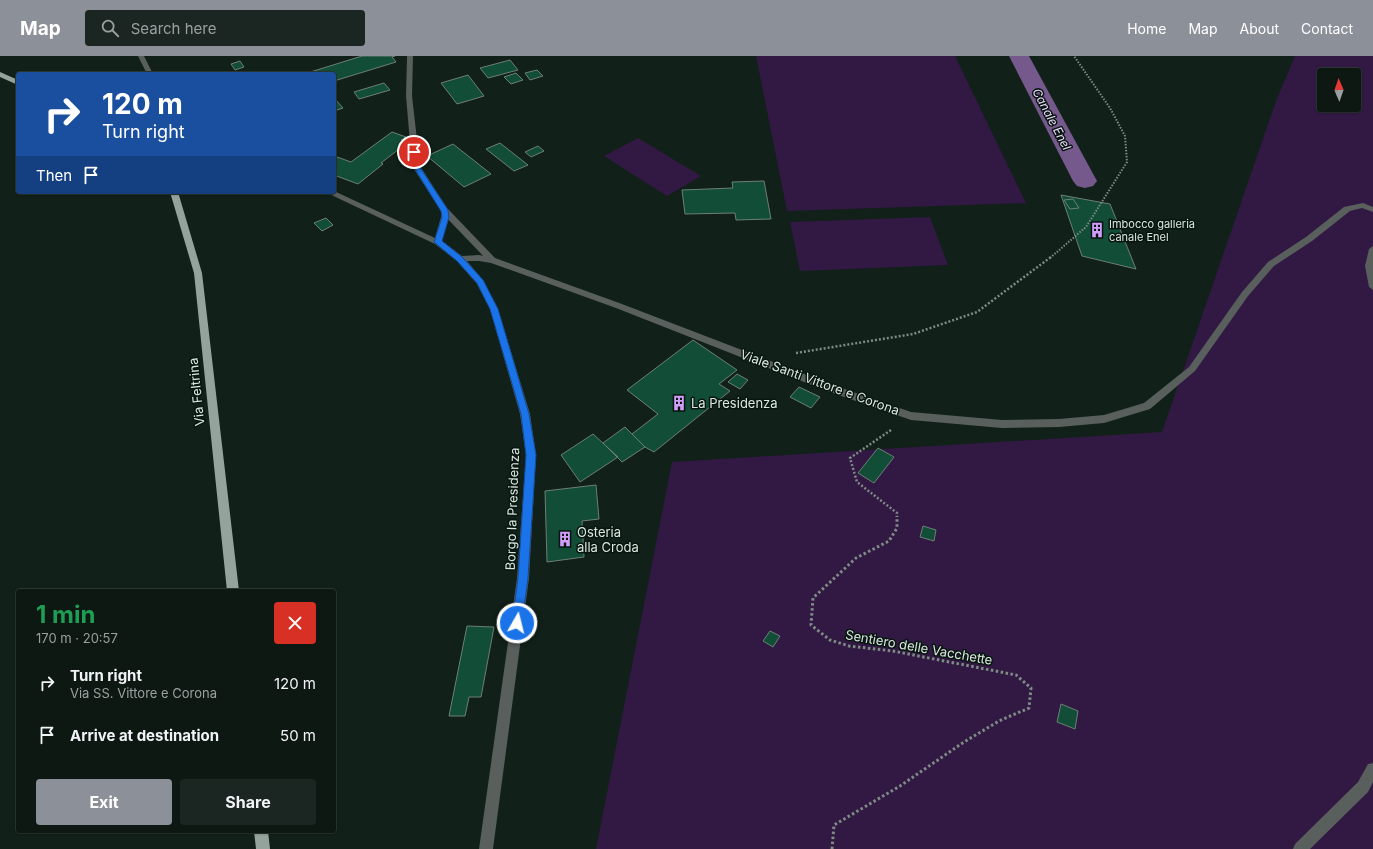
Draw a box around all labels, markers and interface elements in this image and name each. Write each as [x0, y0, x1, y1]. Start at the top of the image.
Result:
search box [85, 10, 365, 46]
text: Map [20, 17, 61, 40]
icon: search [99, 17, 121, 39]
text: Search here [131, 19, 216, 38]
text: Home [1127, 20, 1166, 37]
text: Map [1188, 20, 1218, 37]
text: About [1240, 20, 1279, 37]
text: Contact [1301, 20, 1353, 37]
north arrow [1317, 68, 1361, 112]
map controls [1317, 68, 1361, 112]
water label: Canale Enel [1029, 86, 1075, 153]
text: 120 m [102, 87, 183, 121]
icon: right [36, 88, 88, 140]
text: Turn right [102, 121, 185, 142]
pin [397, 135, 431, 169]
icon: arrive [403, 141, 425, 163]
icon: arrive [80, 164, 102, 186]
text: Then [36, 166, 72, 185]
place label: Imbocco galleria canale Enel [1109, 217, 1195, 244]
building icon: Imbocco galleria canale Enel [1088, 221, 1106, 239]
street label: Viale Santi Vittore e Corona [738, 346, 902, 418]
street label: Via Feltrina [184, 357, 208, 427]
building icon: La Presidenza [670, 394, 688, 412]
place label: La Presidenza [691, 395, 778, 411]
street label: Borgo la Presidenza [502, 447, 522, 571]
place label: Osteria alla Croda [577, 524, 639, 555]
building icon: Osteria alla Croda [556, 530, 574, 548]
text: 1 min [36, 600, 95, 629]
button: close [274, 602, 316, 644]
position arrow [496, 602, 538, 644]
street label: Sentiero delle Vacchette [844, 626, 994, 668]
text: 170 m · 20:57 [36, 630, 118, 646]
text: Turn right [70, 666, 142, 685]
icon: right [36, 672, 58, 694]
text: 120 m [274, 674, 316, 693]
text: Via SS. Vittore e Corona [70, 685, 217, 701]
icon: arrive [36, 724, 58, 746]
text: Arrive at destination [70, 726, 219, 745]
text: 50 m [280, 726, 316, 745]
button: Exit [36, 779, 172, 825]
button: Share [180, 779, 316, 825]

